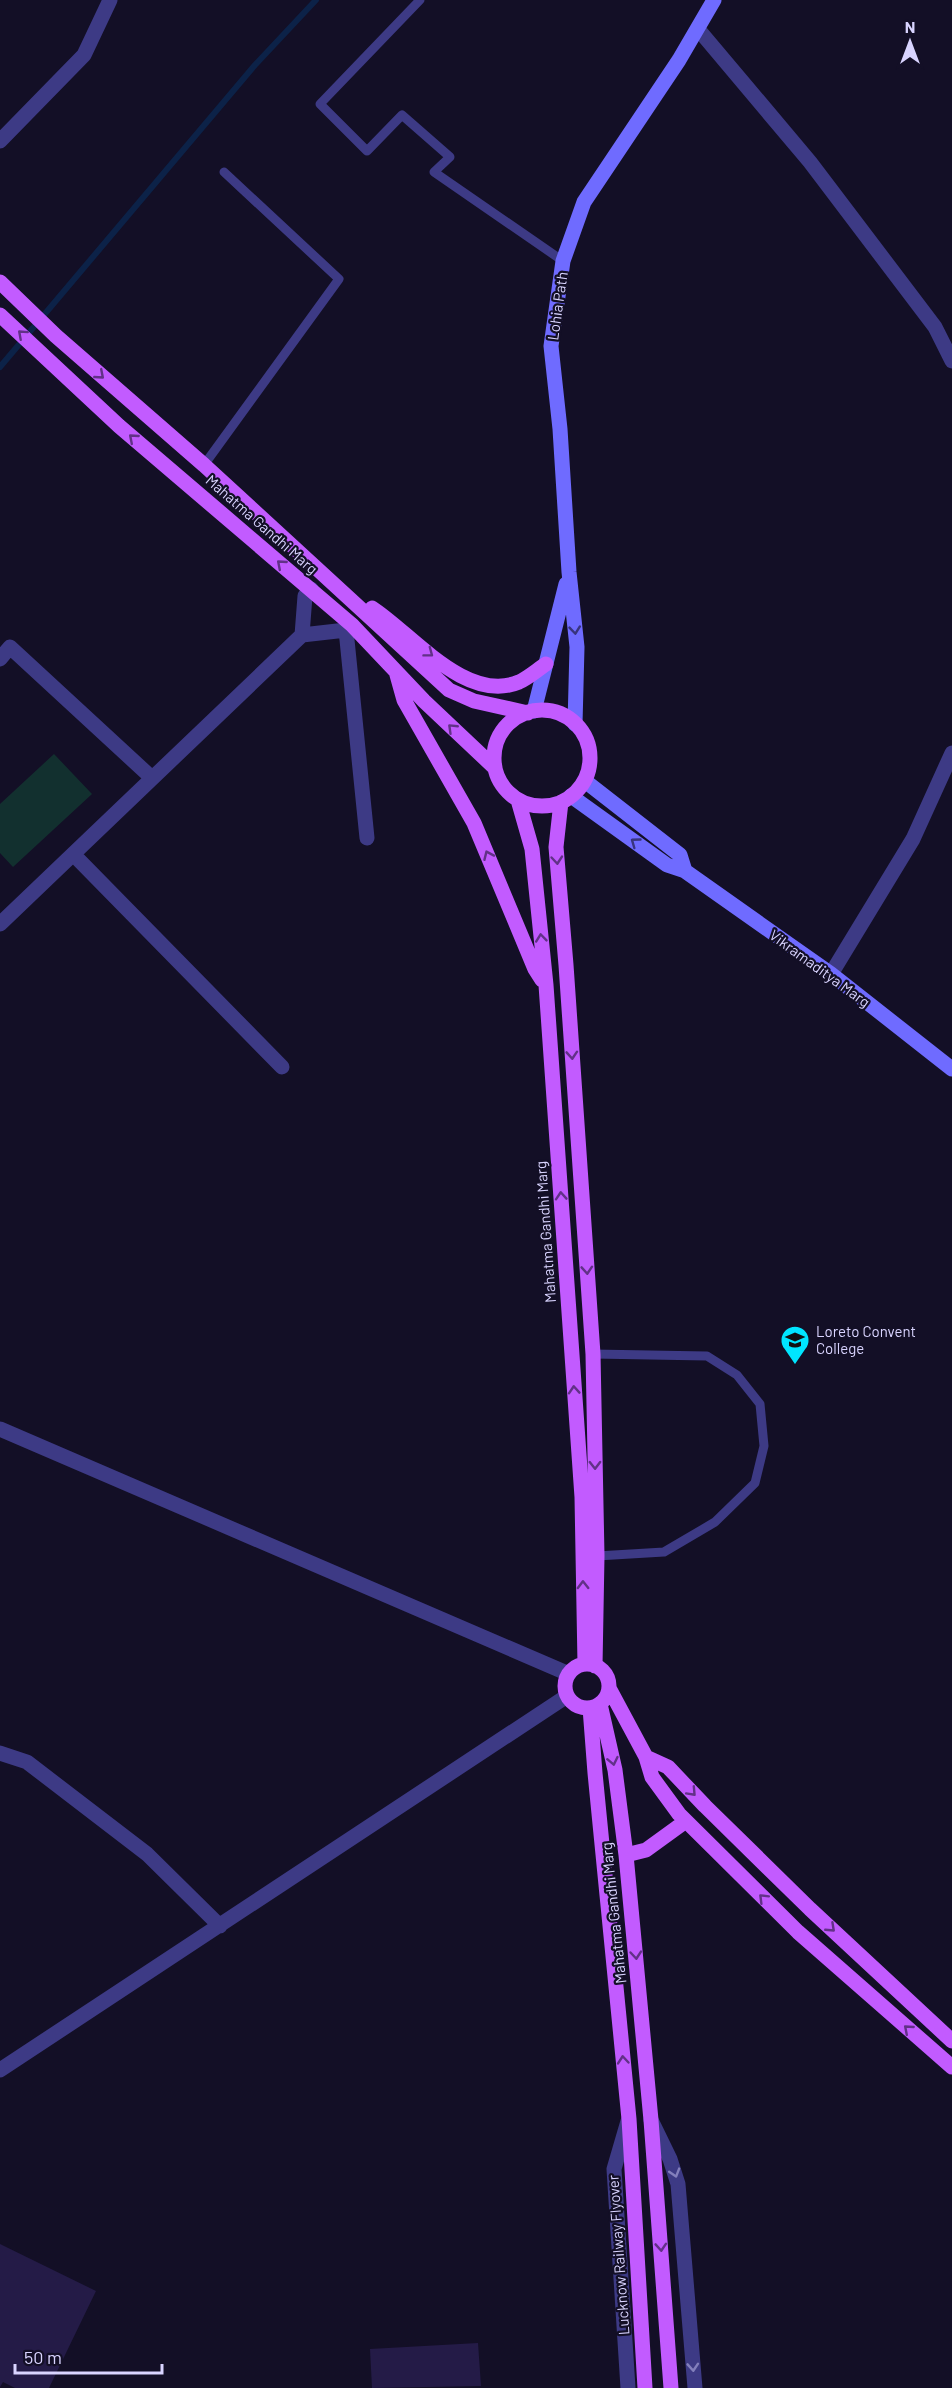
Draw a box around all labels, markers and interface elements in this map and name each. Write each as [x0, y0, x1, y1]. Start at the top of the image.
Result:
north arrow [880, 12, 940, 72]
text: N [905, 17, 915, 36]
street label: Lohia Path [543, 270, 571, 342]
one-way arrow [18, 330, 29, 341]
one-way arrow [93, 368, 104, 379]
one-way arrow [129, 434, 140, 445]
street label: Mahatma Gandhi Marg [202, 471, 322, 577]
one-way arrow [277, 560, 288, 571]
one-way arrow [568, 626, 581, 635]
one-way arrow [423, 646, 434, 657]
one-way arrow [449, 724, 460, 735]
one-way arrow [631, 838, 642, 849]
one-way arrow [484, 850, 496, 861]
one-way arrow [550, 856, 563, 865]
street label: Vikramaditya Marg [766, 925, 874, 1011]
one-way arrow [535, 934, 548, 943]
one-way arrow [566, 1050, 579, 1059]
street label: Mahatma Gandhi Marg [531, 1160, 559, 1304]
one-way arrow [554, 1191, 567, 1200]
one-way arrow [580, 1266, 593, 1275]
place label: Loreto Convent College [816, 1322, 916, 1357]
school or university icon: Loreto Convent College [779, 1324, 811, 1366]
one-way arrow [568, 1386, 581, 1395]
one-way arrow [589, 1460, 601, 1469]
one-way arrow [577, 1580, 590, 1589]
one-way arrow [605, 1756, 618, 1766]
one-way arrow [684, 1785, 695, 1796]
street label: Mahatma Gandhi Marg [597, 1841, 629, 1985]
one-way arrow [760, 1894, 770, 1905]
one-way arrow [824, 1921, 835, 1932]
one-way arrow [629, 1950, 642, 1959]
one-way arrow [904, 2025, 915, 2036]
one-way arrow [617, 2056, 630, 2065]
one-way arrow [667, 2167, 680, 2178]
street label: Lucknow Railway Flyover [603, 2174, 633, 2336]
one-way arrow [654, 2242, 667, 2251]
scale bar [15, 2337, 162, 2375]
text: 50 m [24, 2346, 62, 2368]
one-way arrow [686, 2362, 699, 2371]

